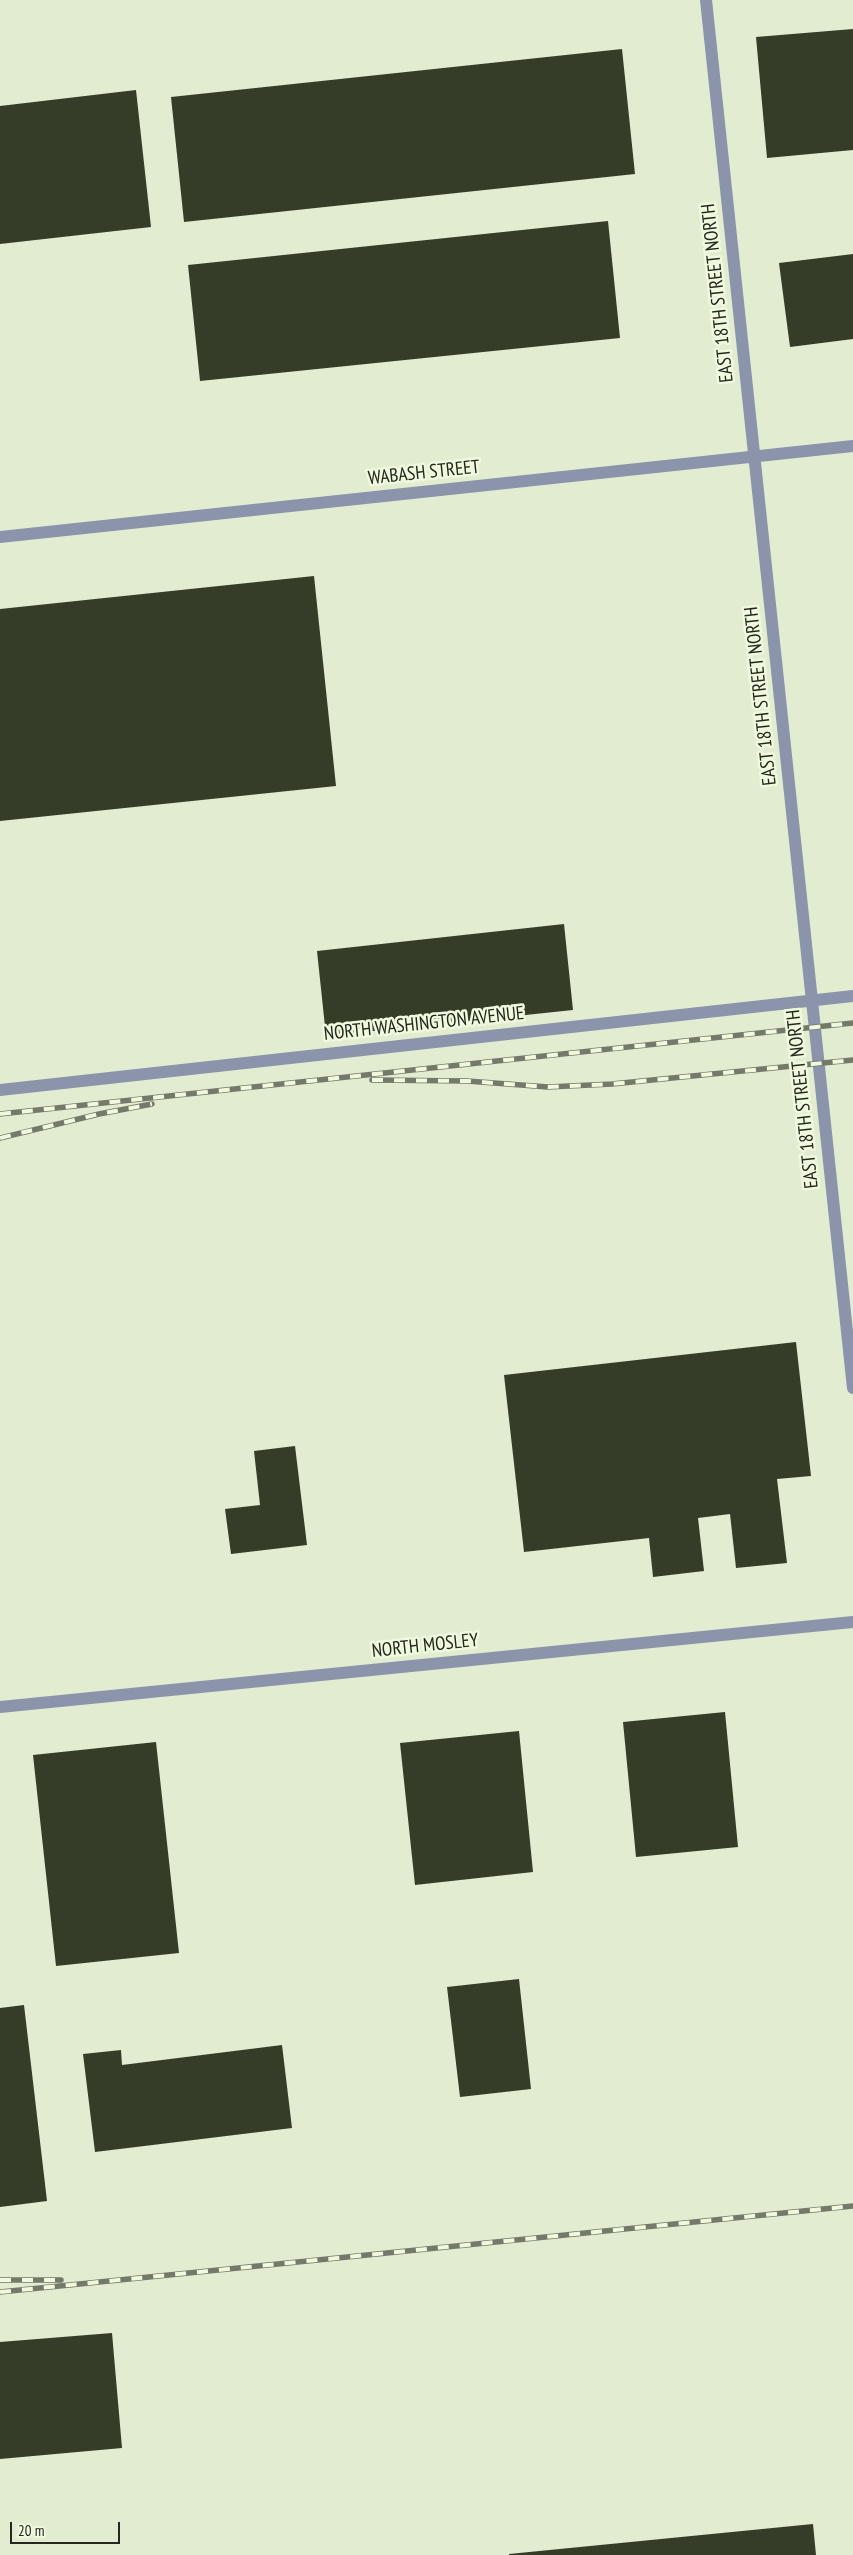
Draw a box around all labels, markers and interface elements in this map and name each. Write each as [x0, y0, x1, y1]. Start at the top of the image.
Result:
street label: EAST 18TH STREET NORTH [697, 202, 739, 384]
street label: WABASH STREET [367, 456, 481, 490]
street label: EAST 18TH STREET NORTH [740, 605, 782, 787]
street label: NORTH WASHINGTON AVENUE [323, 1002, 525, 1046]
street label: EAST 18TH STREET NORTH [782, 1008, 824, 1190]
street label: NORTH MOSLEY [371, 1629, 479, 1663]
scale bar [12, 2512, 122, 2544]
text: 20 m [18, 2521, 44, 2540]

